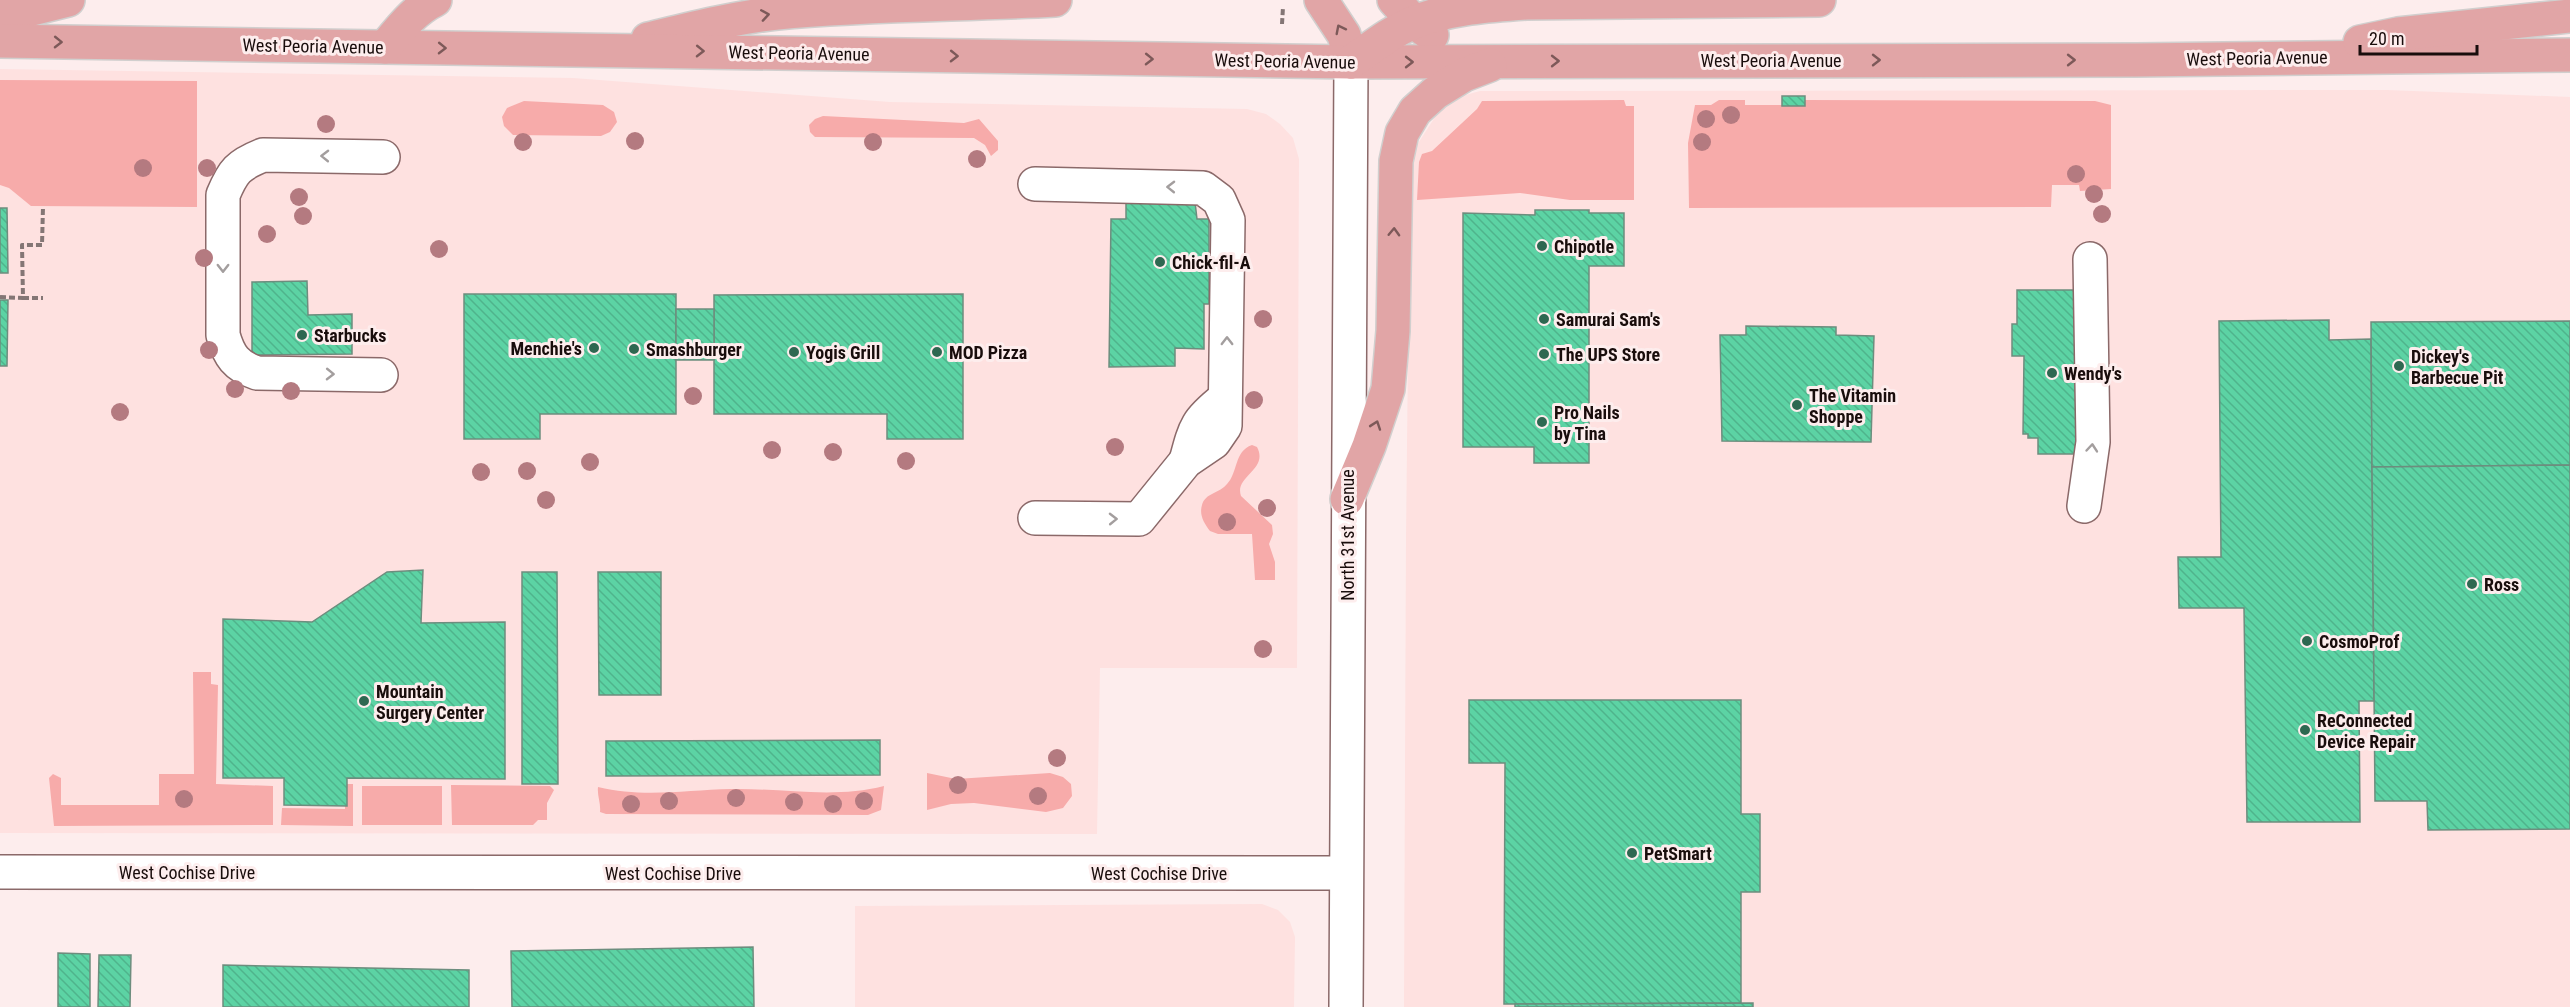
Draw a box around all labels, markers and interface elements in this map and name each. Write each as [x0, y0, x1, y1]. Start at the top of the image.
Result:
one-way arrow [759, 9, 769, 22]
scale bar [2360, 18, 2477, 56]
one-way arrow [1336, 25, 1347, 35]
text: 20 m [2369, 28, 2404, 49]
street label: West Peoria Avenue [242, 34, 384, 58]
one-way arrow [54, 36, 63, 48]
street label: West Peoria Avenue [728, 41, 870, 65]
one-way arrow [438, 42, 447, 54]
one-way arrow [696, 45, 705, 58]
street label: West Peoria Avenue [2186, 46, 2328, 70]
street label: West Peoria Avenue [1214, 49, 1356, 73]
one-way arrow [949, 50, 958, 62]
street label: West Peoria Avenue [1700, 50, 1842, 71]
one-way arrow [1144, 53, 1153, 65]
one-way arrow [1872, 54, 1881, 66]
one-way arrow [2067, 54, 2076, 66]
one-way arrow [1551, 55, 1560, 67]
one-way arrow [1405, 56, 1414, 68]
one-way arrow [320, 149, 329, 162]
one-way arrow [1167, 181, 1176, 194]
one-way arrow [1388, 227, 1401, 236]
place label: Chipotle [1554, 236, 1615, 257]
marker: Chipotle [1535, 239, 1549, 253]
place label: Chick-fil-A [1172, 252, 1251, 273]
marker: Chick-fil-A [1153, 255, 1167, 269]
one-way arrow [217, 263, 229, 272]
place label: Samurai Sam's [1556, 309, 1660, 330]
marker: Samurai Sam's [1537, 312, 1551, 326]
place label: Starbucks [314, 325, 387, 346]
marker: Starbucks [295, 328, 309, 342]
one-way arrow [1221, 337, 1233, 346]
place label: Menchie's [510, 338, 582, 359]
place label: Smashburger [646, 339, 742, 360]
marker: Menchie's [587, 341, 601, 355]
marker: Smashburger [627, 342, 641, 356]
place label: Yogis Grill [806, 342, 880, 363]
place label: MOD Pizza [949, 342, 1027, 363]
place label: The UPS Store [1556, 344, 1660, 365]
marker: Yogis Grill [787, 345, 801, 359]
marker: MOD Pizza [930, 345, 944, 359]
place label: Dickey's Barbecue Pit [2411, 346, 2504, 388]
marker: The UPS Store [1537, 347, 1551, 361]
marker: Dickey's Barbecue Pit [2392, 359, 2406, 373]
place label: Wendy's [2064, 363, 2122, 384]
marker: Wendy's [2045, 366, 2059, 380]
one-way arrow [326, 368, 335, 380]
place label: The Vitamin Shoppe [1809, 385, 1896, 427]
marker: The Vitamin Shoppe [1790, 398, 1804, 412]
place label: Pro Nails by Tina [1554, 402, 1620, 444]
marker: Pro Nails by Tina [1535, 415, 1549, 429]
one-way arrow [1369, 420, 1382, 431]
one-way arrow [2085, 443, 2098, 452]
street label: North 31st Avenue [1337, 469, 1358, 601]
one-way arrow [1108, 513, 1117, 525]
place label: Ross [2484, 574, 2519, 595]
marker: Ross [2465, 577, 2479, 591]
place label: CosmoProf [2319, 631, 2400, 652]
marker: CosmoProf [2300, 634, 2314, 648]
place label: Mountain Surgery Center [376, 681, 484, 723]
marker: Mountain Surgery Center [357, 694, 371, 708]
place label: ReConnected Device Repair [2317, 710, 2416, 752]
marker: ReConnected Device Repair [2298, 723, 2312, 737]
place label: PetSmart [1644, 843, 1712, 864]
marker: PetSmart [1625, 846, 1639, 860]
street label: West Cochise Drive [119, 862, 255, 883]
street label: West Cochise Drive [605, 863, 741, 884]
street label: West Cochise Drive [1091, 863, 1227, 884]

